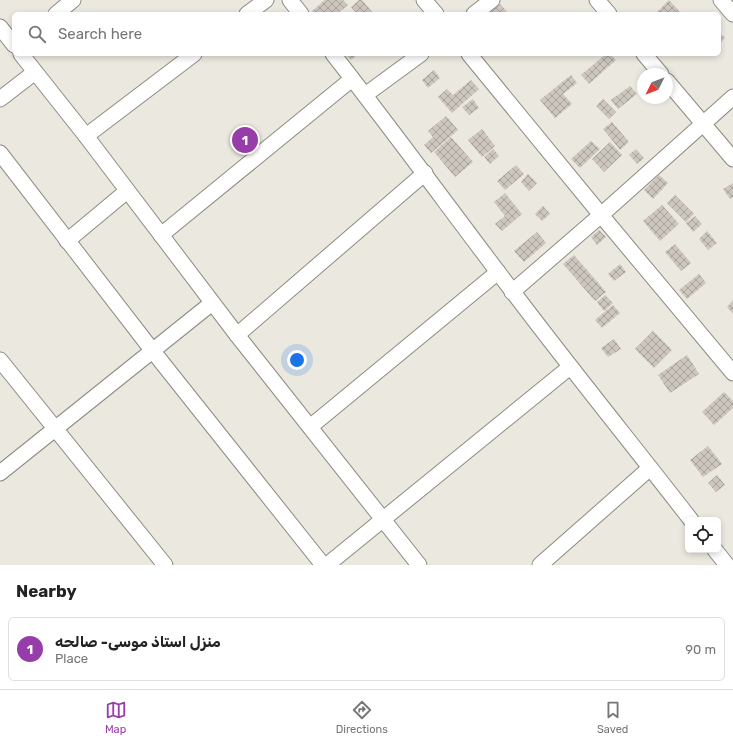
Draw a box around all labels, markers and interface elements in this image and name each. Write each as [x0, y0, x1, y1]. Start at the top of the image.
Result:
search box [12, 12, 721, 56]
icon: search [26, 23, 48, 45]
text: Search here [58, 25, 142, 43]
north arrow [637, 68, 673, 104]
pin: 1 [232, 125, 258, 155]
your location [287, 350, 307, 370]
map controls [685, 517, 721, 553]
button: locate [685, 517, 721, 553]
text: Nearby [16, 581, 77, 601]
text: منزل استاذ موسى- صالحه [55, 633, 221, 651]
text: 1 [27, 642, 33, 657]
text: 90 m [685, 642, 716, 657]
text: Place [55, 651, 88, 666]
tab: Map [105, 699, 127, 736]
tab: Directions [336, 699, 388, 736]
tab: Saved [597, 699, 628, 736]

